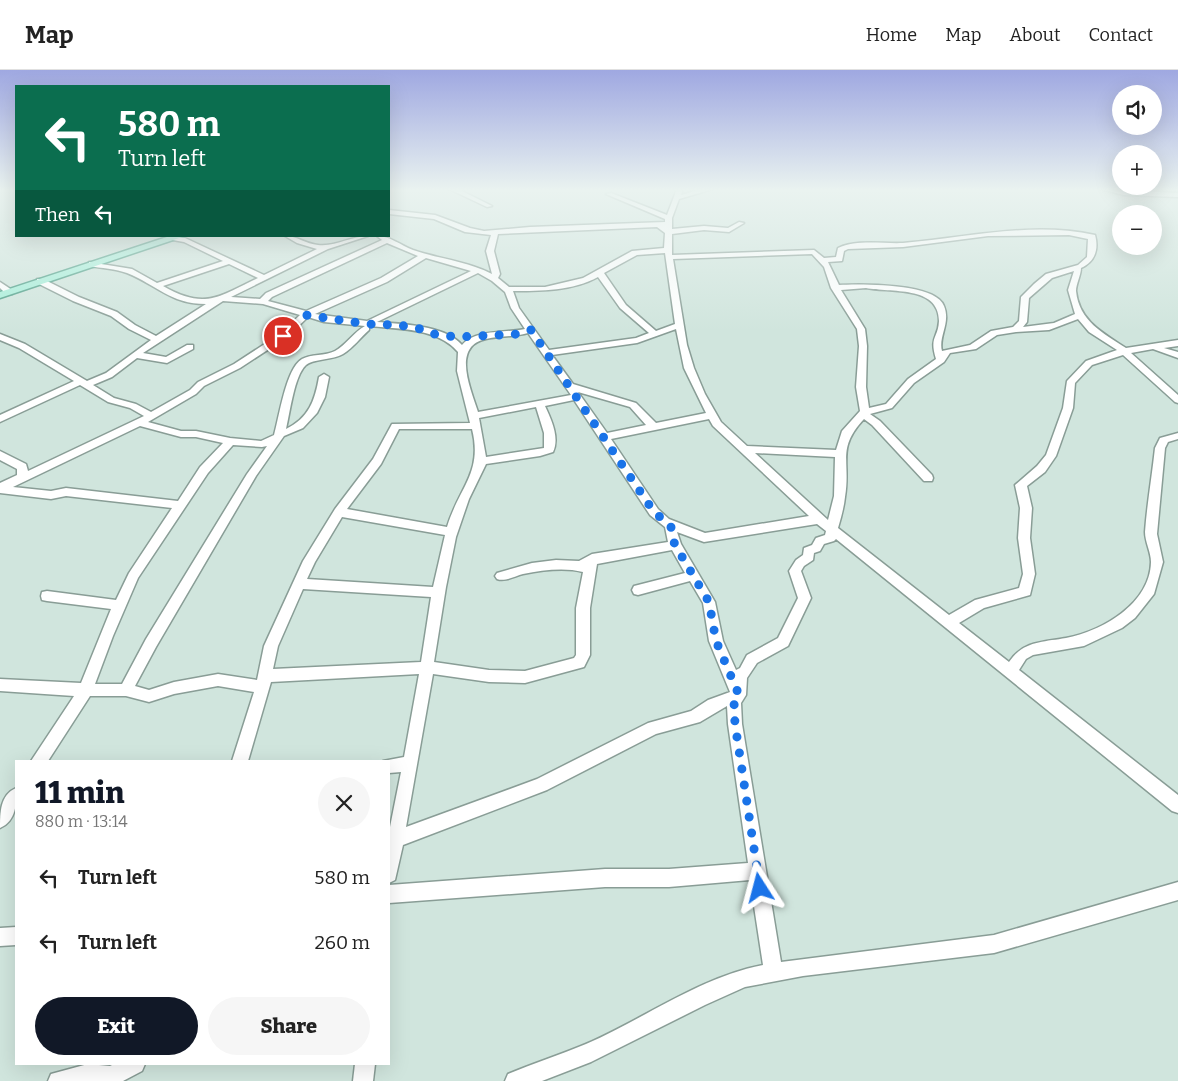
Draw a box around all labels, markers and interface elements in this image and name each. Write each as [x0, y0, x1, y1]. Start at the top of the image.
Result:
text: Map [25, 21, 74, 49]
text: Home [866, 24, 917, 46]
text: Map [945, 24, 981, 46]
text: About [1009, 24, 1060, 46]
text: Contact [1088, 24, 1153, 46]
map controls [1112, 85, 1162, 255]
button: sound [1112, 85, 1162, 135]
text: 580 m [118, 103, 220, 145]
icon: left [35, 105, 100, 170]
text: Turn left [118, 145, 206, 172]
button: + [1112, 145, 1162, 195]
icon: left [90, 200, 118, 228]
text: Then [35, 203, 80, 226]
button: − [1112, 205, 1162, 255]
pin [262, 315, 304, 357]
icon: arrive [269, 322, 297, 350]
text: 11 min [35, 775, 125, 811]
button: close [318, 777, 370, 829]
text: 880 m · 13:14 [35, 812, 128, 831]
position arrow [733, 861, 785, 913]
icon: left [35, 864, 63, 892]
text: Turn left [78, 866, 157, 889]
text: 580 m [314, 866, 370, 889]
icon: left [35, 929, 63, 957]
text: Turn left [78, 931, 157, 954]
text: 260 m [314, 931, 370, 954]
button: Exit [35, 997, 198, 1055]
button: Share [208, 997, 370, 1055]

